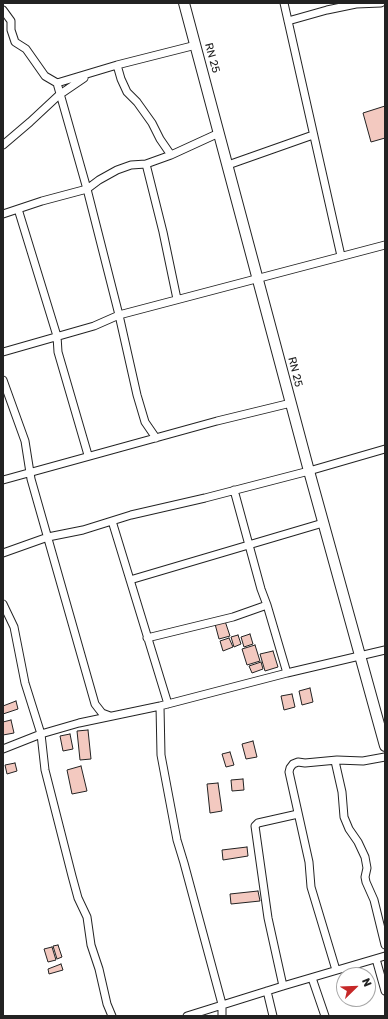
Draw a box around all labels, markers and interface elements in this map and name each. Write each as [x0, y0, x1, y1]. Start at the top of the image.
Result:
street label: RN 25 [202, 42, 222, 74]
street label: RN 25 [285, 356, 305, 388]
north arrow [336, 967, 376, 1007]
text: N [359, 976, 374, 989]

